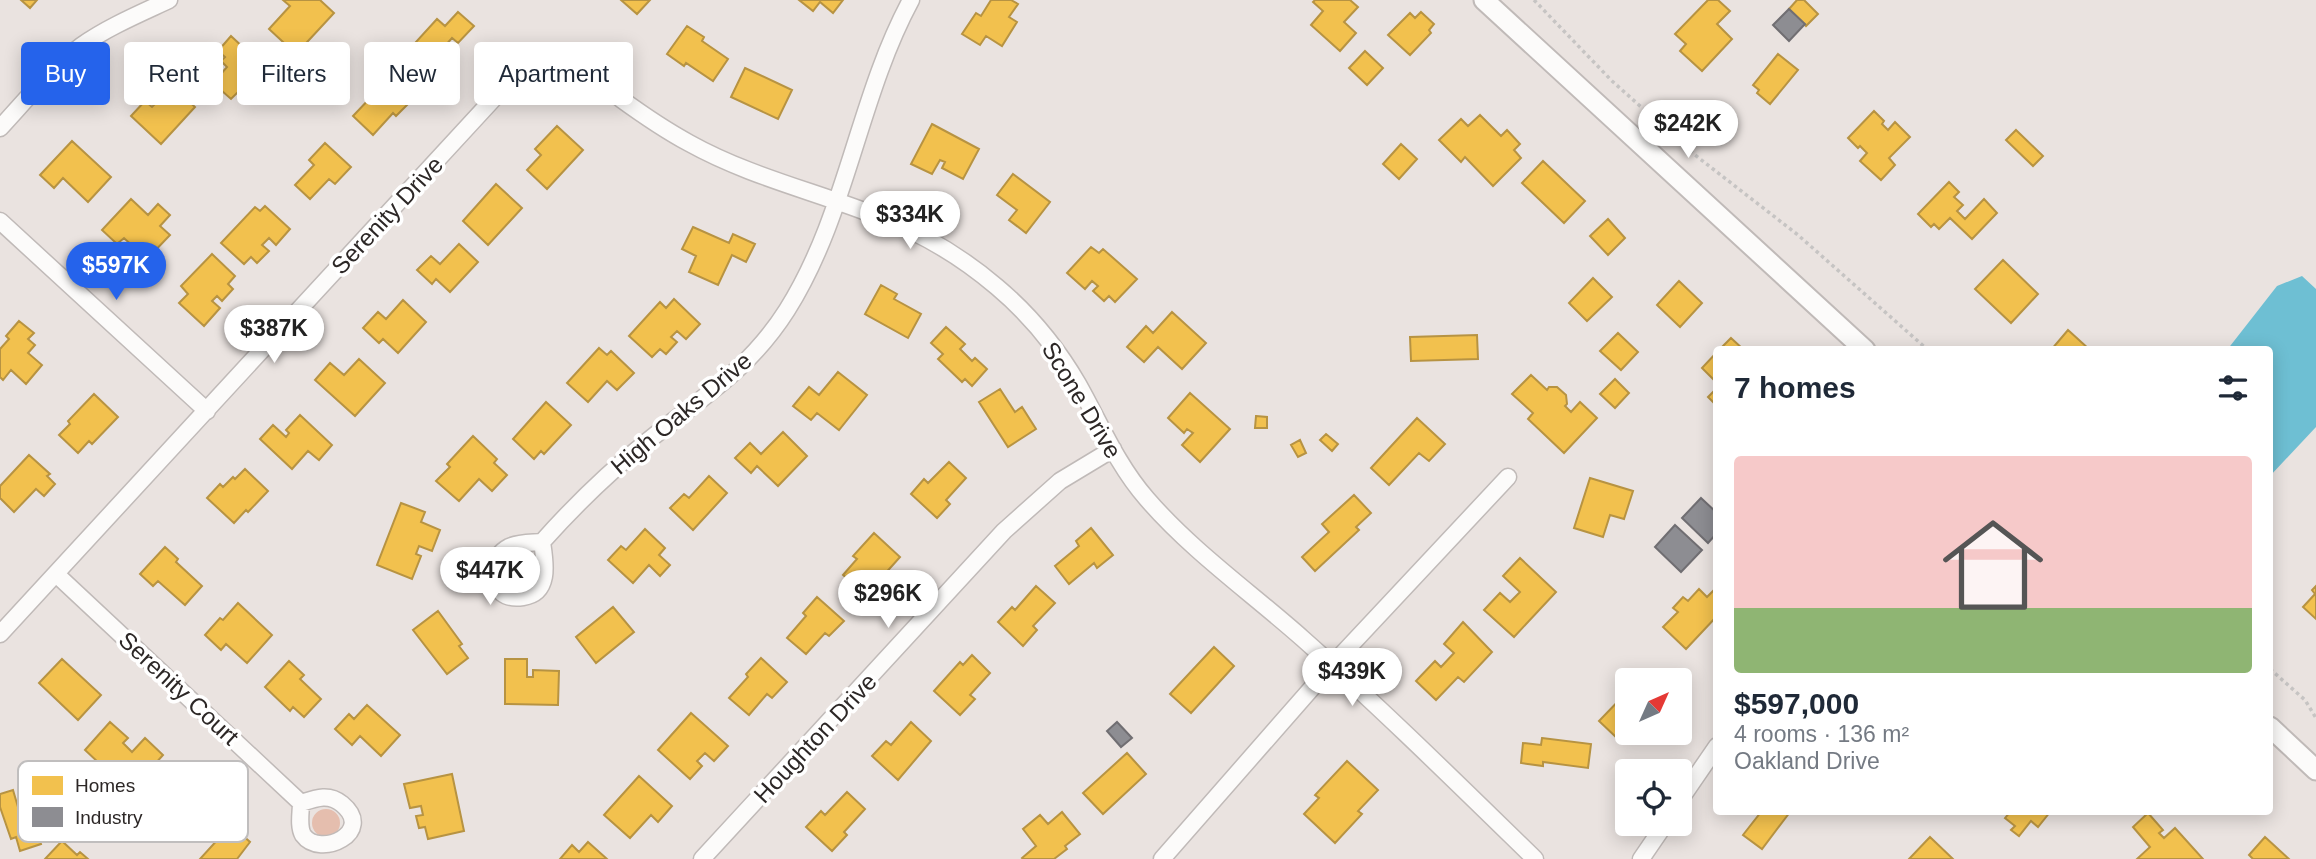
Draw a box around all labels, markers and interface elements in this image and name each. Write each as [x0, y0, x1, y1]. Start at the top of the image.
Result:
chip: Buy [21, 42, 110, 105]
chip: Rent [124, 42, 223, 105]
chip: Filters [237, 42, 350, 105]
chip: New [364, 42, 460, 105]
chip: Apartment [474, 42, 633, 105]
pin: $242K [1639, 100, 1737, 160]
text: $242K [1654, 110, 1722, 136]
street label: Serenity Drive [326, 151, 448, 279]
pin: $334K [861, 191, 959, 251]
text: $334K [876, 201, 944, 227]
pin: $597K [67, 243, 165, 302]
text: $597K [82, 252, 150, 278]
pin: $387K [225, 306, 323, 365]
text: $387K [240, 315, 308, 341]
street label: Scone Drive [1037, 337, 1127, 463]
street label: High Oaks Drive [605, 347, 757, 479]
icon: filters [2214, 369, 2252, 407]
text: 7 homes [1734, 371, 1856, 404]
icon: home [1930, 502, 2056, 628]
pin: $447K [441, 548, 539, 607]
text: $447K [456, 557, 524, 583]
pin: $296K [839, 570, 937, 630]
text: $296K [854, 580, 922, 606]
street label: Serenity Court [114, 626, 245, 750]
pin: $439K [1303, 648, 1401, 708]
text: $439K [1318, 658, 1386, 684]
street label: Houghton Drive [748, 668, 882, 808]
north arrow [1615, 668, 1692, 746]
map controls [1615, 668, 1692, 836]
text: $597,000 [1734, 687, 1859, 720]
text: 4 rooms · 136 m² [1734, 721, 1909, 747]
text: Oakland Drive [1734, 748, 1880, 774]
button: locate [1615, 759, 1692, 836]
legend [18, 761, 248, 842]
text: Homes [75, 775, 135, 796]
text: Industry [75, 807, 143, 828]

